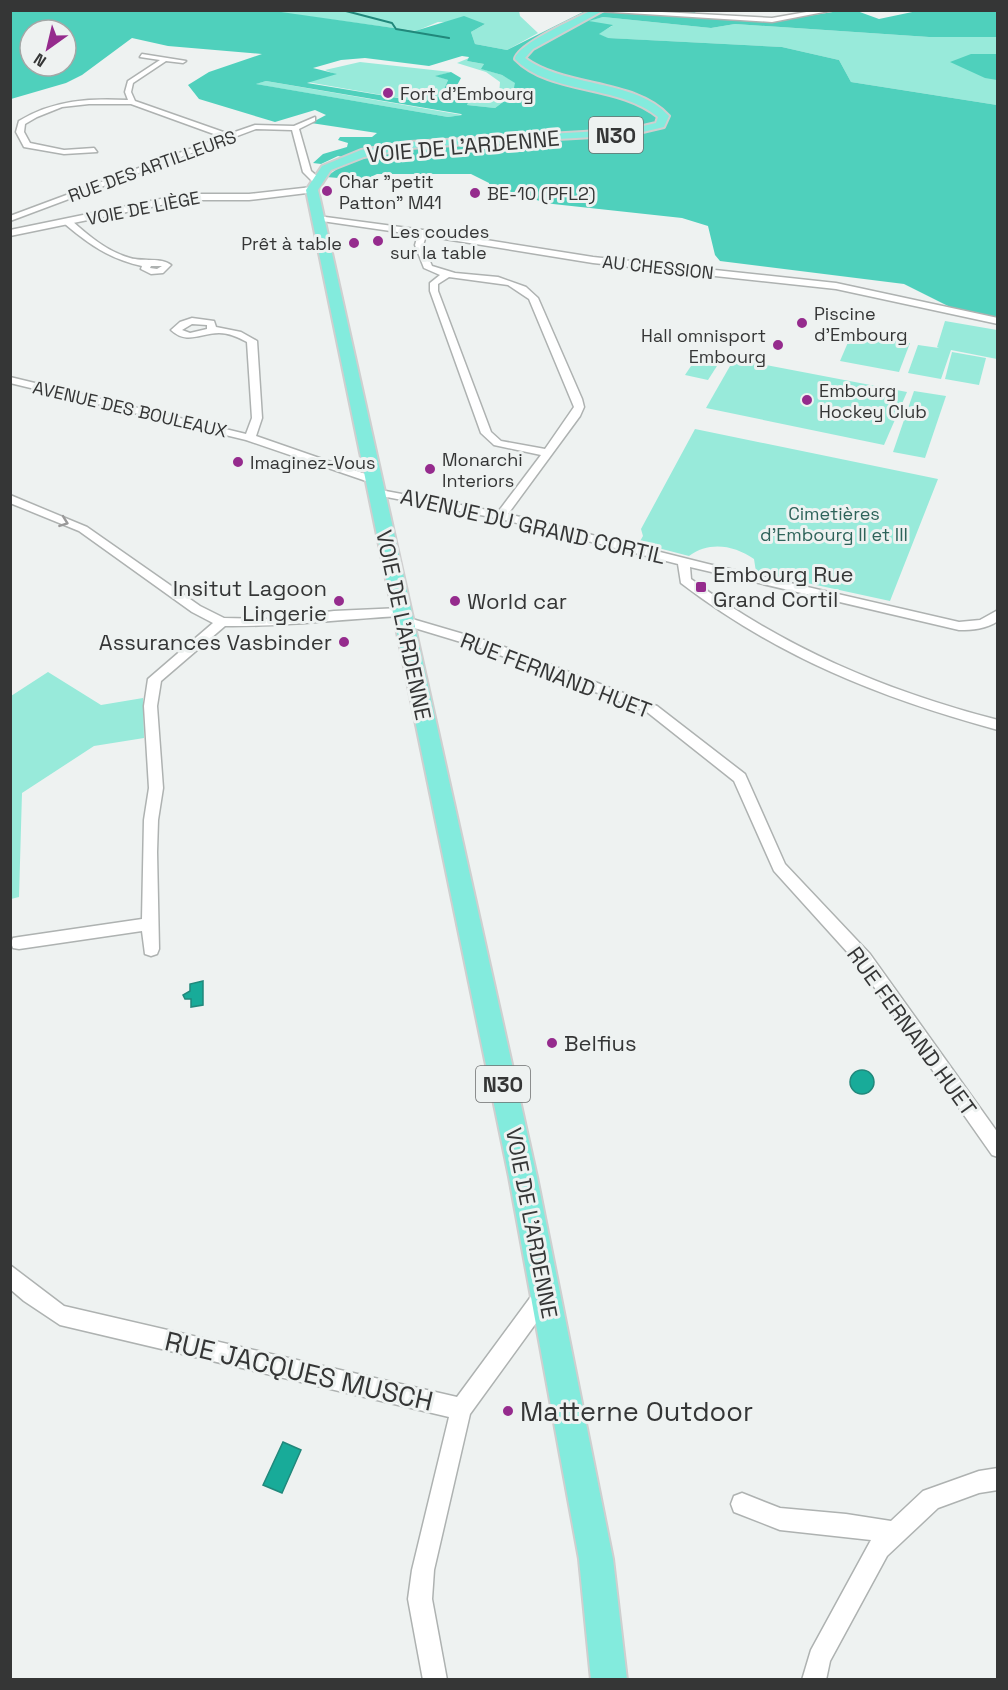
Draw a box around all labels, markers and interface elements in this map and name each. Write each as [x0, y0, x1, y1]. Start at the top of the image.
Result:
north arrow [18, 18, 78, 78]
text: N [30, 48, 50, 72]
place label: Fort d'Embourg [400, 82, 534, 105]
marker: Fort d'Embourg [381, 86, 395, 100]
road number: N30 [589, 117, 643, 153]
street label: VOIE DE L'ARDENNE [365, 124, 561, 168]
street label: RUE DES ARTILLEURS [65, 125, 239, 207]
place label: Char "petit Patton" M41 [339, 170, 442, 214]
place label: BE-10 (PFL2) [487, 182, 596, 205]
marker: Char "petit Patton" M41 [320, 184, 334, 198]
street label: VOIE DE LIÈGE [84, 186, 202, 230]
marker: BE-10 (PFL2) [468, 186, 482, 200]
place label: Les coudes sur la table [390, 220, 489, 264]
place label: Prêt à table [241, 232, 342, 255]
marker: Les coudes sur la table [371, 234, 385, 248]
marker: Prêt à table [347, 236, 361, 250]
street label: AU CHESSION [601, 250, 715, 284]
place label: Piscine d’Embourg [814, 302, 907, 346]
marker: Piscine d’Embourg [795, 316, 809, 330]
place label: Hall omnisport Embourg [641, 324, 766, 368]
marker: Hall omnisport Embourg [771, 338, 785, 352]
street label: AVENUE DES BOULEAUX [31, 375, 229, 443]
place label: Embourg Hockey Club [819, 379, 927, 423]
marker: Embourg Hockey Club [800, 393, 814, 407]
place label: Monarchi Interiors [442, 448, 523, 492]
place label: Imaginez-Vous [250, 451, 376, 474]
marker: Imaginez-Vous [231, 455, 245, 469]
marker: Monarchi Interiors [423, 462, 437, 476]
street label: AVENUE DU GRAND CORTIL [398, 482, 668, 570]
park label: Cimetières d'Embourg II et III [760, 502, 908, 546]
one-way arrow [58, 514, 69, 527]
street label: VOIE DE L'ARDENNE [370, 527, 438, 723]
place label: Embourg Rue Grand Cortil [713, 560, 854, 613]
place label: Insitut Lagoon Lingerie [173, 574, 327, 627]
marker: Embourg Rue Grand Cortil [694, 580, 708, 594]
place label: World car [467, 587, 567, 615]
marker: Insitut Lagoon Lingerie [332, 594, 346, 608]
marker: World car [448, 594, 462, 608]
street label: RUE FERNAND HUET [456, 626, 656, 724]
place label: Assurances Vasbinder [99, 628, 332, 656]
marker: Assurances Vasbinder [337, 635, 351, 649]
street label: RUE FERNAND HUET [841, 941, 983, 1121]
place label: Belfius [564, 1029, 637, 1057]
marker: Belfius [545, 1036, 559, 1050]
road number: N30 [476, 1066, 530, 1102]
street label: VOIE DE L'ARDENNE [500, 1125, 564, 1321]
street label: RUE JACQUES MUSCH [162, 1323, 436, 1419]
place label: Matterne Outdoor [520, 1394, 753, 1429]
marker: Matterne Outdoor [501, 1404, 515, 1418]

